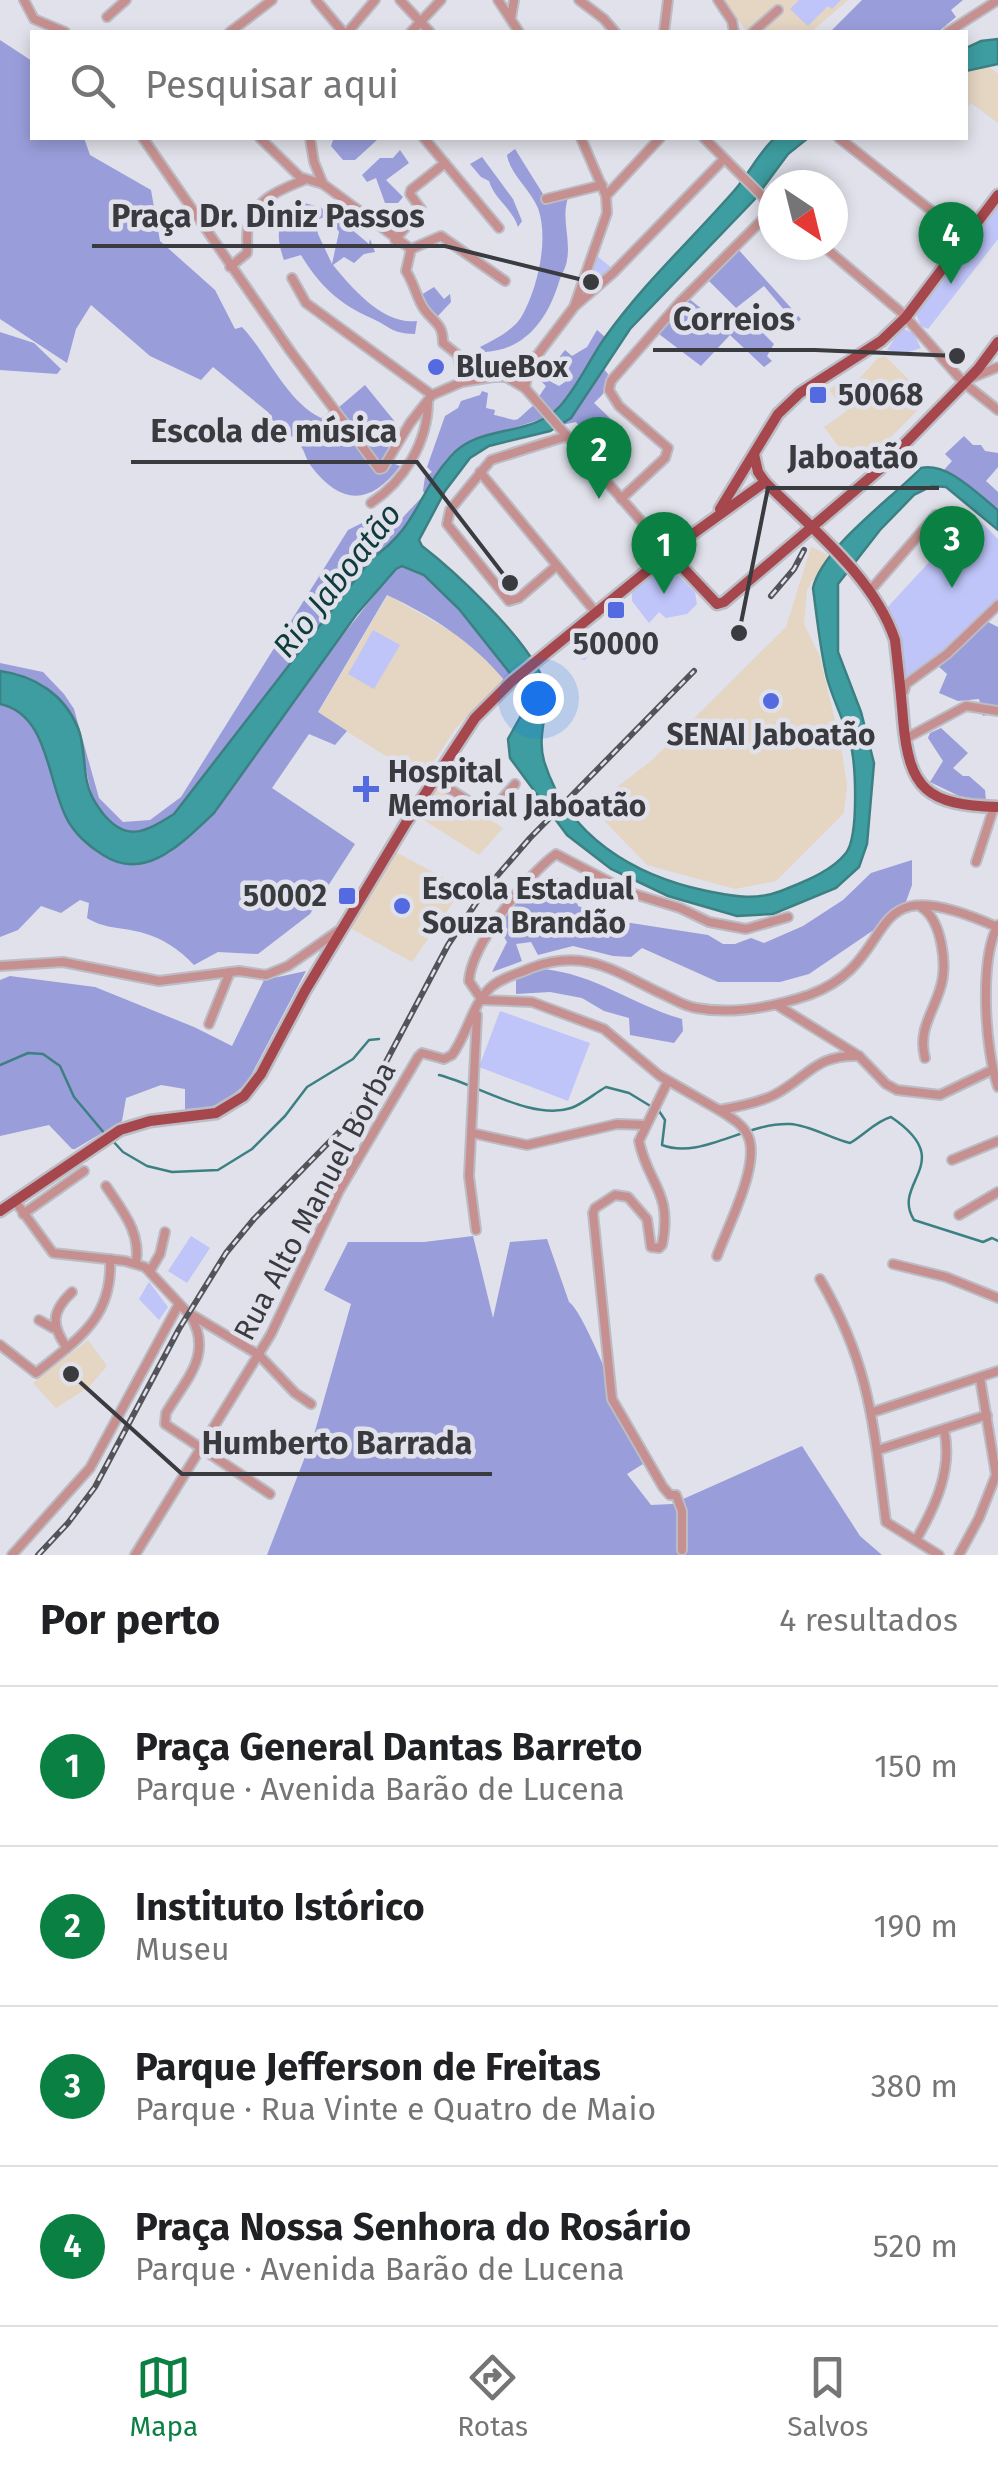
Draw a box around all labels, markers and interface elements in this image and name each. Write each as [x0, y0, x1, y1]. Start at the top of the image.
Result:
search box [30, 30, 968, 140]
icon: search [65, 58, 120, 113]
text: Pesquisar aqui [145, 62, 399, 108]
north arrow [758, 170, 848, 260]
callout: Praça Dr. Diniz Passos [92, 184, 445, 246]
text: Praça Dr. Diniz Passos [111, 197, 425, 236]
pin: 4 [918, 202, 984, 284]
callout: Correios [653, 288, 815, 350]
text: Correios [673, 300, 795, 338]
place label: BlueBox [456, 349, 569, 385]
marker: BlueBox [425, 356, 447, 378]
place label: 50068 [838, 377, 924, 413]
marker: 50068 [807, 384, 829, 406]
callout: Escola de música [131, 400, 417, 462]
text: Escola de música [151, 412, 397, 450]
pin: 2 [566, 416, 632, 499]
callout: Jaboatão [768, 426, 939, 488]
text: Jaboatão [787, 438, 918, 476]
water label: Rio Jaboatão [265, 495, 409, 665]
pin: 3 [920, 506, 984, 588]
pin: 1 [632, 512, 696, 594]
marker: 50000 [605, 599, 627, 621]
place label: 50000 [573, 626, 659, 662]
your location [513, 673, 564, 724]
marker: SENAI Jaboatão [760, 690, 782, 712]
place label: SENAI Jaboatão [666, 717, 876, 753]
place label: Hospital Memorial Jaboatão [388, 754, 646, 824]
marker: Hospital Memorial Jaboatão [353, 776, 379, 802]
place label: Escola Estadual Souza Brandão [422, 871, 634, 941]
place label: 50002 [243, 878, 327, 914]
marker: 50002 [336, 885, 358, 907]
marker: Escola Estadual Souza Brandão [391, 895, 413, 917]
street label: Rua Alto Manuel Borba [226, 1055, 404, 1347]
callout: Humberto Barrada [182, 1412, 492, 1474]
text: Humberto Barrada [202, 1424, 472, 1462]
text: Por perto [40, 1595, 220, 1645]
text: 4 resultados [779, 1601, 958, 1639]
text: Praça General Dantas Barreto [135, 1724, 642, 1770]
text: 1 [65, 1747, 80, 1785]
text: 150 m [874, 1747, 958, 1785]
text: Parque · Avenida Barão de Lucena [135, 1770, 625, 1808]
text: Instituto Istórico [135, 1884, 425, 1930]
text: 2 [64, 1907, 81, 1945]
text: 190 m [874, 1907, 958, 1945]
text: Museu [135, 1930, 230, 1968]
text: Parque Jefferson de Freitas [135, 2044, 601, 2090]
text: 3 [64, 2067, 81, 2105]
text: 380 m [871, 2067, 958, 2105]
text: Parque · Rua Vinte e Quatro de Maio [135, 2090, 656, 2128]
text: Praça Nossa Senhora do Rosário [135, 2204, 691, 2250]
text: 4 [63, 2227, 82, 2265]
text: 520 m [873, 2227, 958, 2265]
text: Parque · Avenida Barão de Lucena [135, 2250, 625, 2288]
tab: Mapa [130, 2350, 198, 2443]
tab: Rotas [457, 2350, 528, 2443]
tab: Salvos [787, 2350, 868, 2443]

